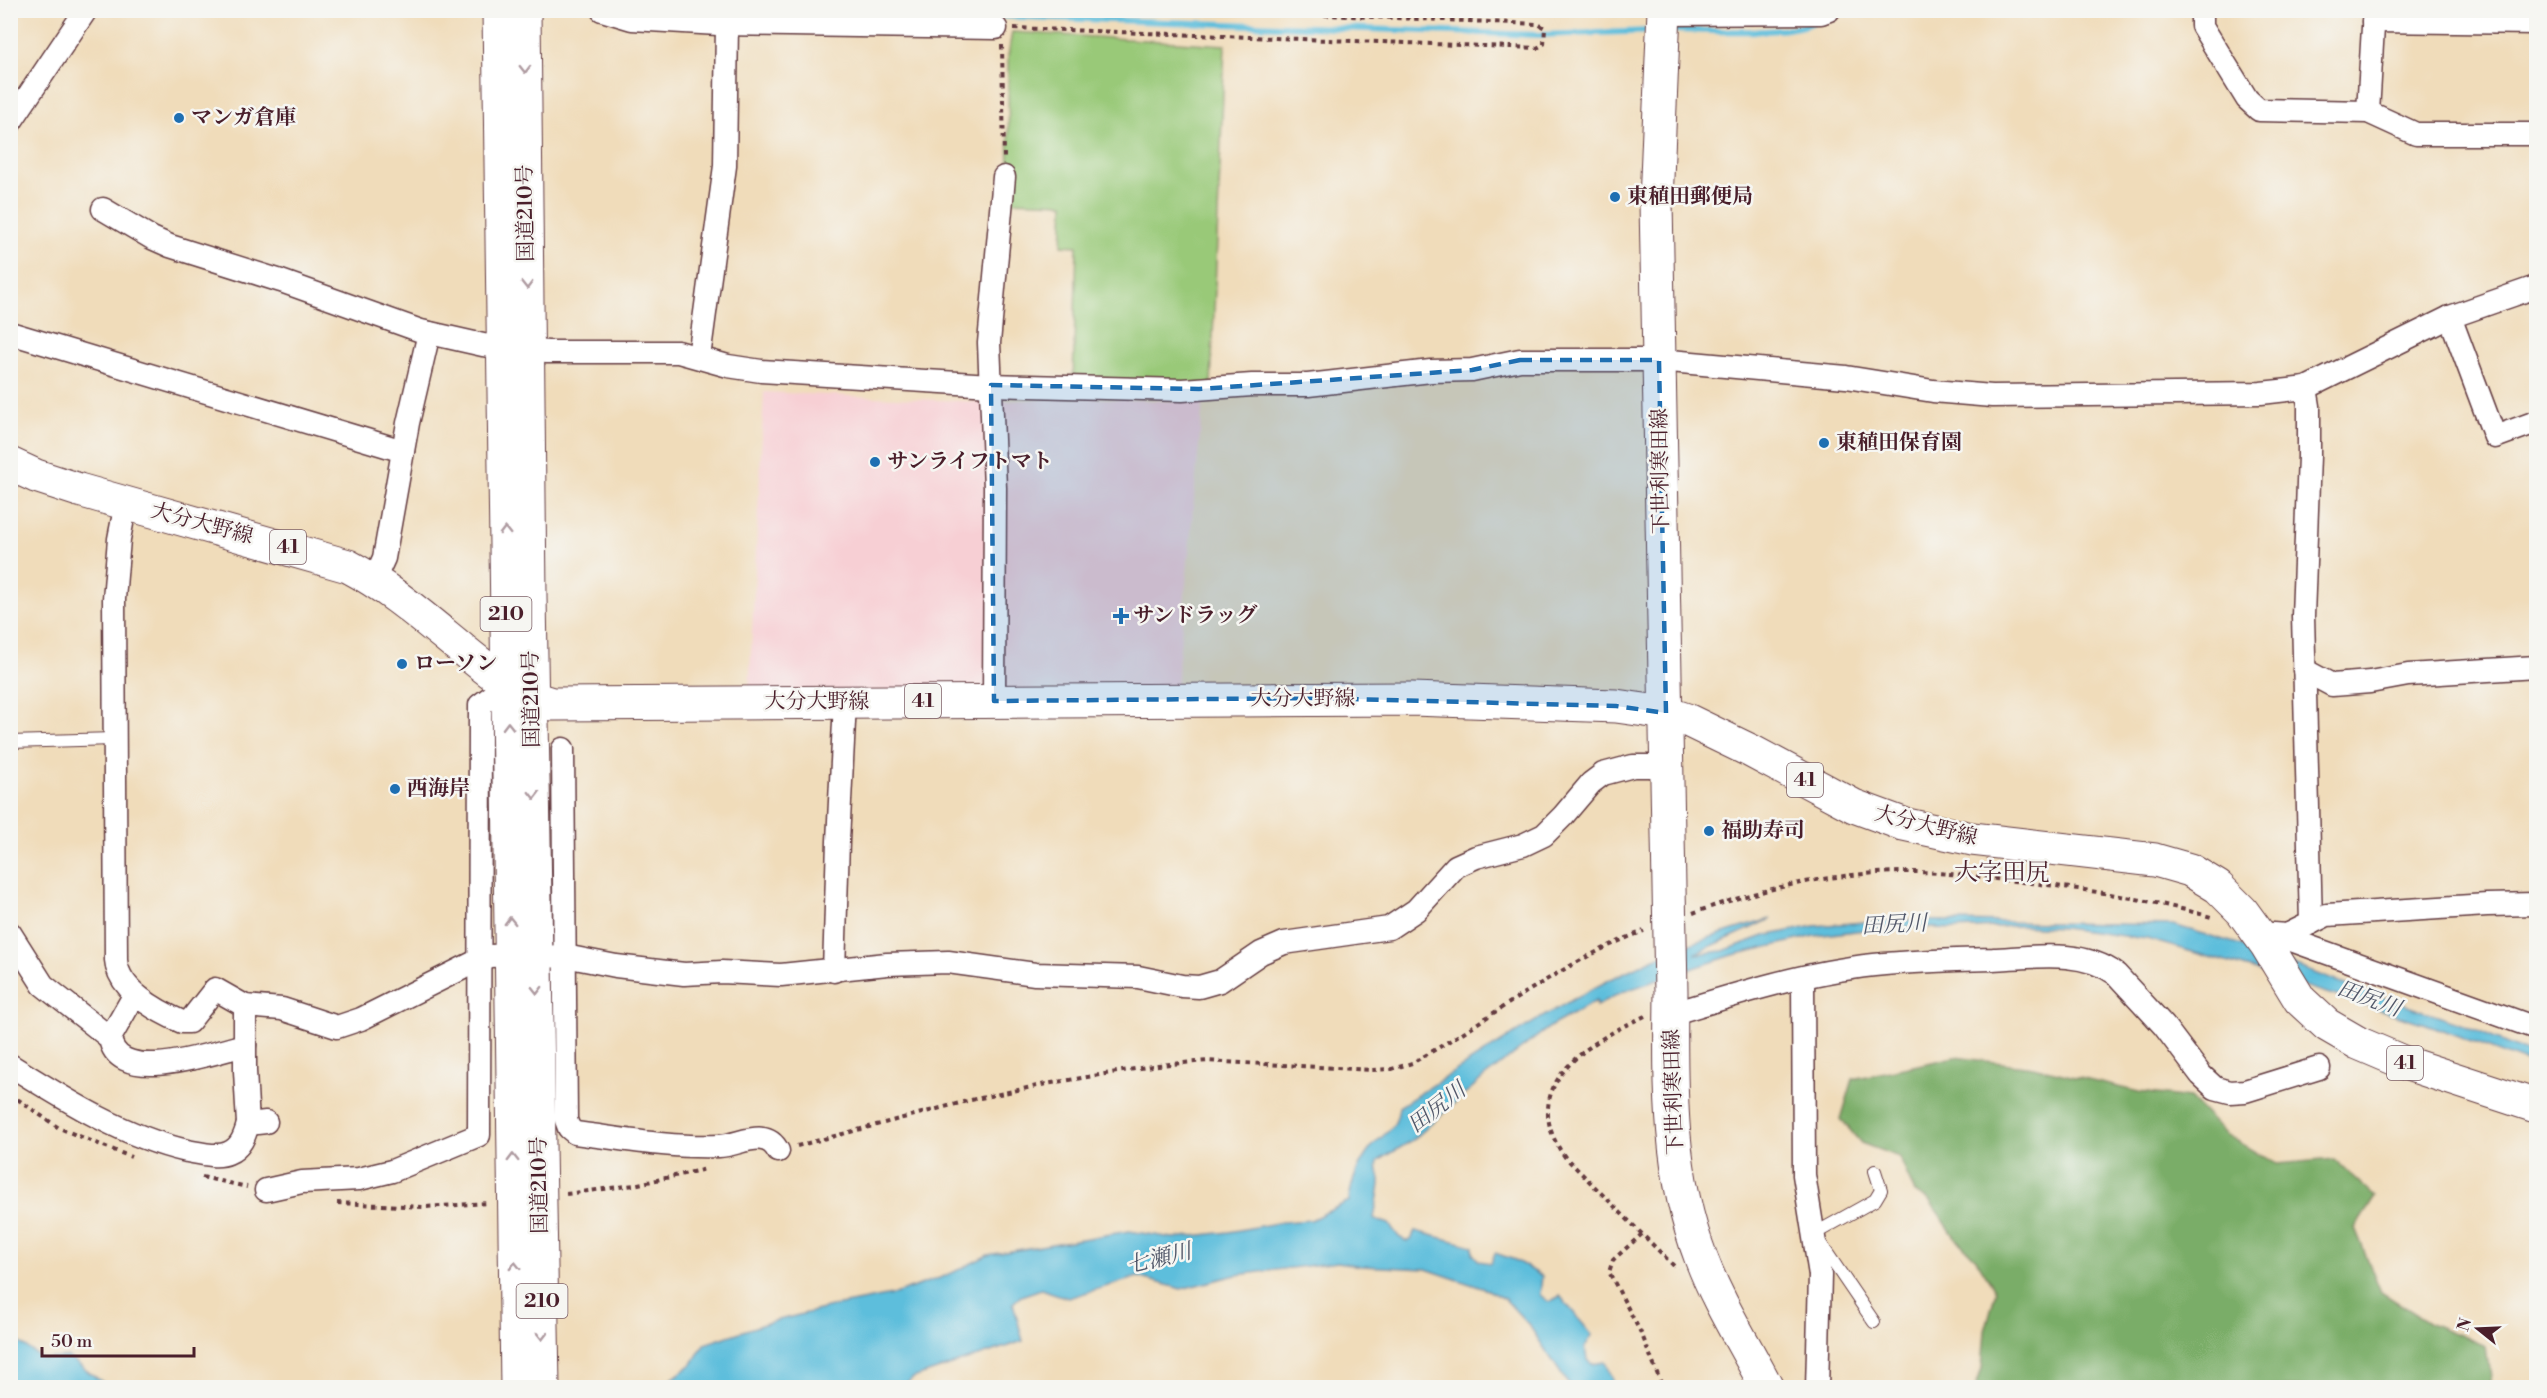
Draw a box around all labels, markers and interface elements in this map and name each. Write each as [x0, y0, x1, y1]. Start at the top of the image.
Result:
one-way arrow [518, 64, 531, 73]
place label: マンガ倉庫 [191, 105, 296, 131]
marker: マンガ倉庫 [172, 111, 186, 125]
street label: 国道210号 [512, 164, 540, 262]
place label: 東稙田郵便局 [1627, 184, 1753, 210]
marker: 東稙田郵便局 [1608, 190, 1622, 204]
one-way arrow [521, 280, 533, 289]
street label: 下世利寒田線 [1647, 408, 1675, 534]
place label: 東稙田保育園 [1836, 430, 1962, 456]
marker: 東稙田保育園 [1817, 436, 1831, 450]
place label: サンライフトマト [887, 449, 1053, 475]
marker: サンライフトマト [868, 455, 882, 469]
street label: 大分大野線 [148, 498, 256, 550]
one-way arrow [499, 527, 511, 536]
road number: 41 [270, 530, 306, 564]
road number: 210 [480, 597, 532, 631]
place label: サンドラッグ [1133, 603, 1258, 629]
marker: サンドラッグ [1114, 609, 1128, 623]
street label: 国道210号 [518, 650, 546, 748]
place label: ローソン [414, 651, 497, 677]
marker: ローソン [395, 657, 409, 671]
road number: 41 [905, 684, 941, 718]
street label: 大分大野線 [1251, 686, 1356, 712]
street label: 大分大野線 [765, 689, 870, 715]
one-way arrow [502, 722, 514, 731]
road number: 41 [1787, 763, 1823, 797]
place label: 西海岸 [407, 776, 470, 802]
marker: 西海岸 [388, 782, 402, 796]
one-way arrow [528, 790, 540, 799]
street label: 大分大野線 [1872, 801, 1980, 851]
place label: 福助寿司 [1721, 818, 1805, 844]
marker: 福助寿司 [1702, 824, 1716, 838]
district label: 大字田尻 [1954, 858, 2050, 888]
water label: 田尻川 [1860, 910, 1930, 940]
one-way arrow [504, 917, 516, 926]
water label: 田尻川 [2333, 975, 2406, 1024]
one-way arrow [530, 985, 543, 994]
street label: 下世利寒田線 [1659, 1029, 1689, 1155]
road number: 41 [2387, 1046, 2423, 1080]
water label: 田尻川 [1403, 1076, 1473, 1139]
street label: 国道210号 [526, 1136, 554, 1234]
one-way arrow [507, 1154, 519, 1163]
water label: 七瀬川 [1124, 1237, 1196, 1280]
one-way arrow [508, 1262, 521, 1271]
road number: 210 [516, 1284, 568, 1318]
north arrow [2448, 1299, 2508, 1359]
text: N [2453, 1315, 2476, 1334]
scale bar [42, 1320, 194, 1358]
text: 50 m [51, 1330, 93, 1353]
one-way arrow [536, 1331, 548, 1340]

